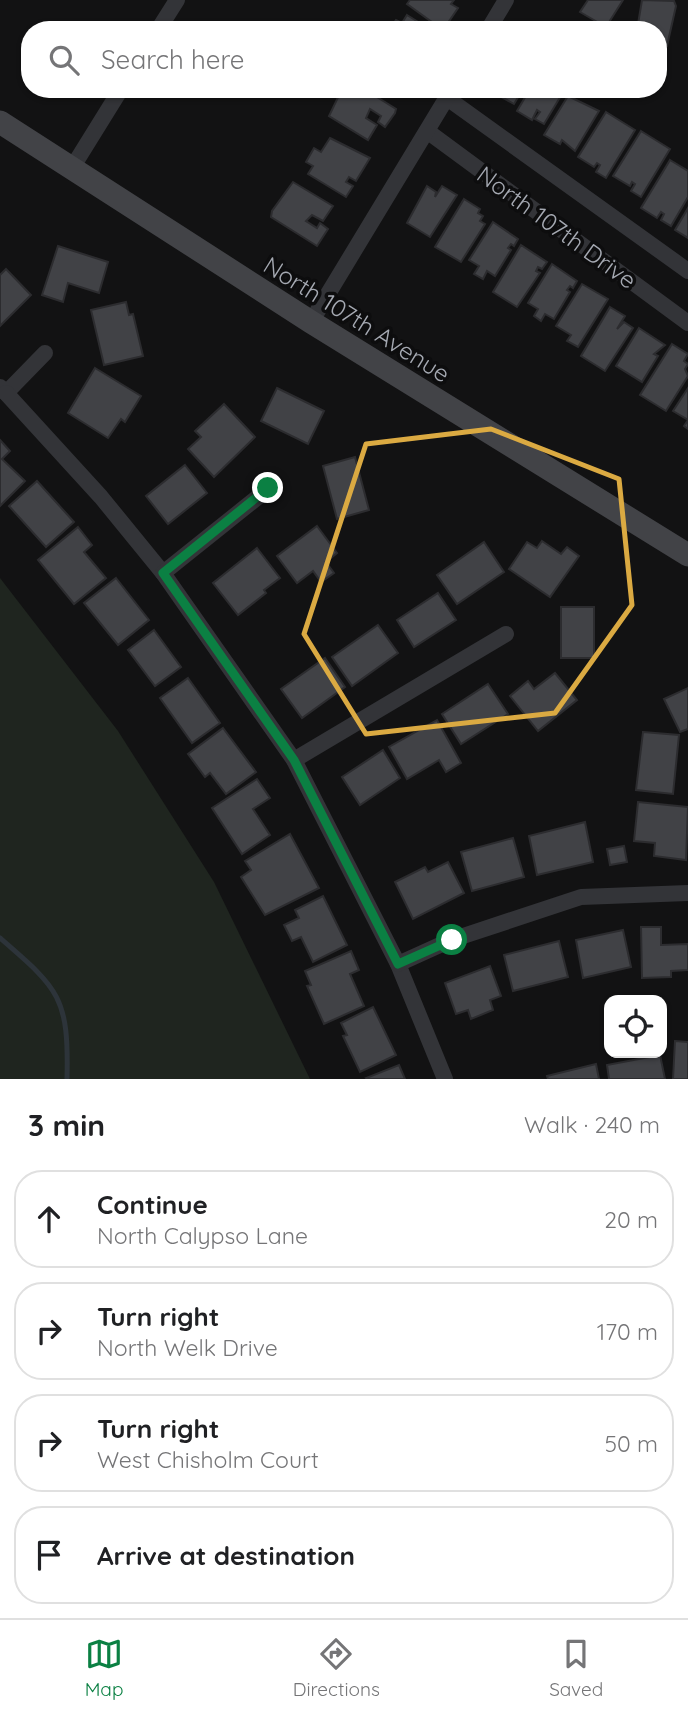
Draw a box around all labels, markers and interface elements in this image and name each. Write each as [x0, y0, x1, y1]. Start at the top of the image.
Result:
search box [21, 21, 667, 98]
icon: search [45, 41, 83, 79]
text: Search here [101, 43, 245, 76]
street label: North 107th Drive [471, 159, 643, 295]
street label: North 107th Avenue [258, 250, 456, 388]
route end [252, 472, 283, 503]
route start [436, 924, 467, 955]
map controls [604, 995, 667, 1058]
button: locate [604, 995, 667, 1058]
text: 3 min [28, 1106, 105, 1144]
text: Walk · 240 m [524, 1110, 660, 1139]
text: Continue [97, 1188, 208, 1221]
icon: ahead [30, 1200, 68, 1238]
text: 20 m [604, 1205, 658, 1234]
text: North Calypso Lane [97, 1221, 308, 1250]
text: Turn right [97, 1300, 219, 1333]
icon: right [30, 1312, 68, 1350]
text: 170 m [597, 1317, 658, 1346]
text: North Welk Drive [97, 1333, 278, 1362]
text: Turn right [97, 1412, 219, 1445]
icon: right [30, 1424, 68, 1462]
text: 50 m [605, 1429, 658, 1458]
text: West Chisholm Court [97, 1445, 319, 1474]
icon: arrive [30, 1536, 68, 1574]
text: Arrive at destination [97, 1539, 355, 1572]
tab: Map [85, 1635, 123, 1701]
tab: Directions [293, 1635, 380, 1701]
tab: Saved [549, 1635, 603, 1701]

